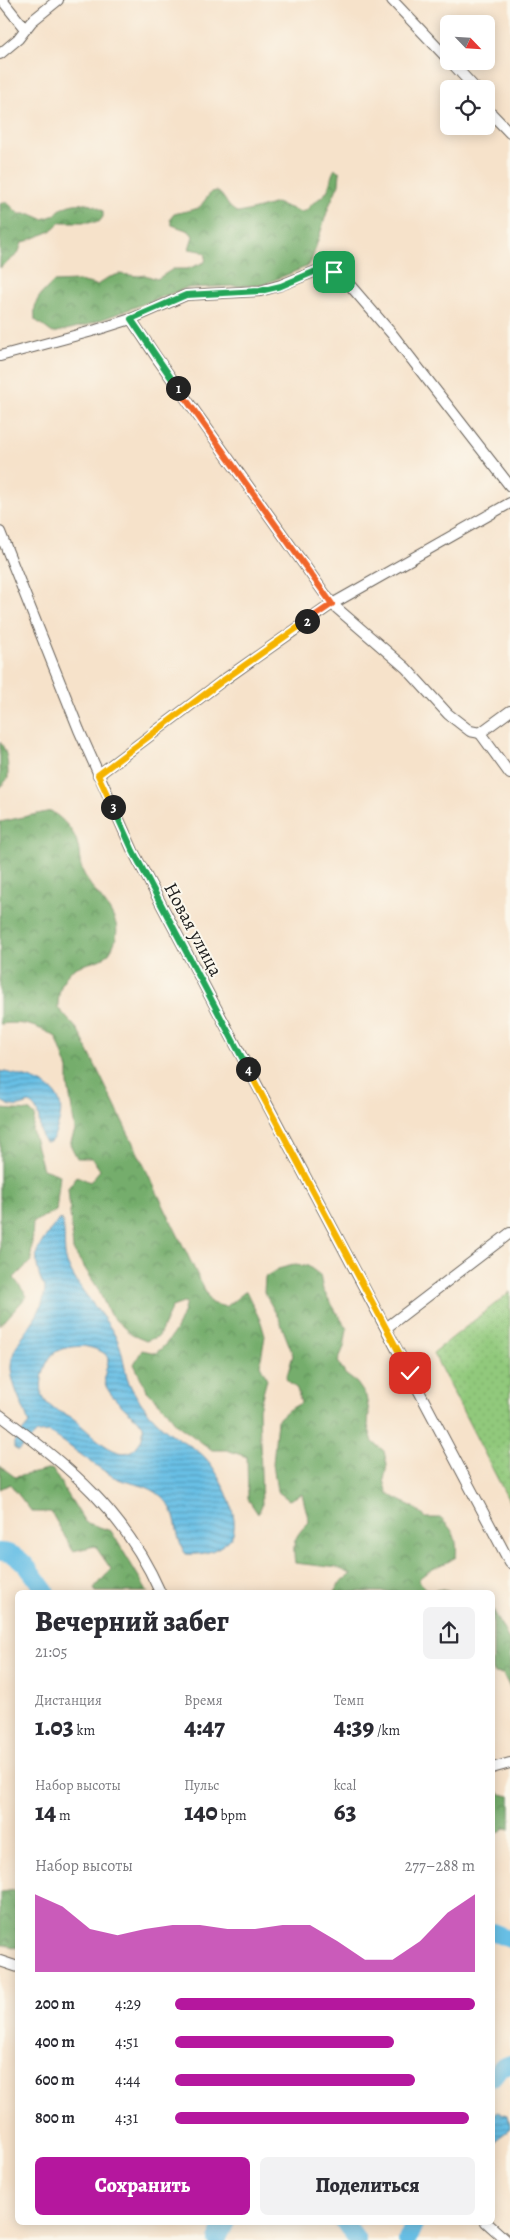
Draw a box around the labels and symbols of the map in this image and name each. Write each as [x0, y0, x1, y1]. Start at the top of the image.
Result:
north arrow [440, 15, 495, 70]
pin [313, 251, 355, 293]
pin: 1 [166, 376, 190, 400]
pin: 2 [294, 608, 320, 634]
pin: 3 [100, 794, 126, 820]
street label: Новая улица [158, 878, 229, 981]
pin: 4 [236, 1056, 260, 1082]
pin [389, 1352, 431, 1394]

